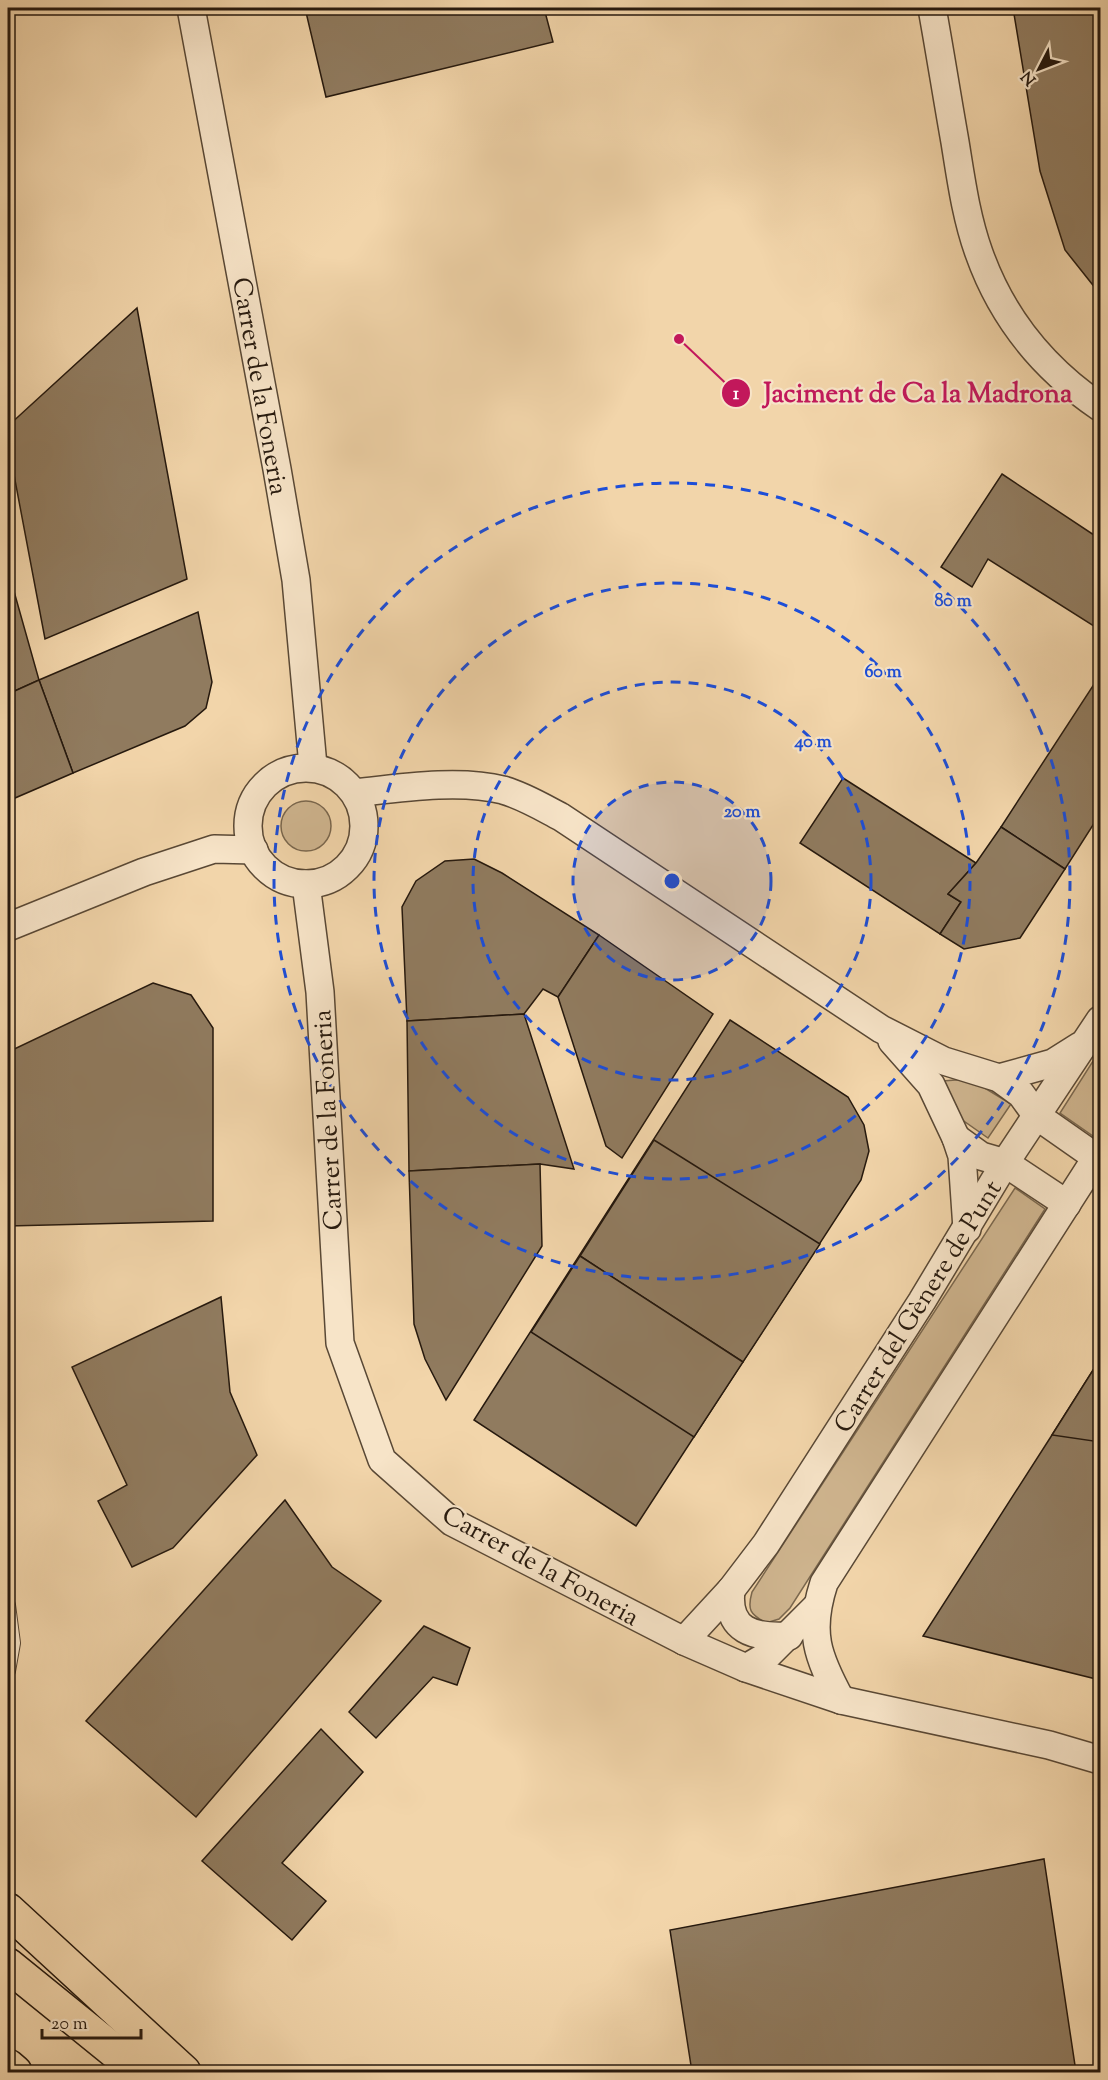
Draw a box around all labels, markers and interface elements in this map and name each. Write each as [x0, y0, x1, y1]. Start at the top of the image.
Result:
north arrow [1009, 39, 1069, 99]
text: N [1017, 65, 1043, 90]
street label: Carrer de la Foneria [221, 275, 296, 498]
callout: Jaciment de Ca la Madrona [721, 370, 1084, 415]
text: Jaciment de Ca la Madrona [762, 376, 1073, 415]
text: 1 [733, 382, 740, 408]
text: 80 m [934, 589, 972, 615]
text: 60 m [864, 660, 902, 686]
text: 40 m [793, 730, 832, 756]
text: 20 m [724, 800, 760, 826]
centre of rings [662, 871, 682, 891]
street label: Carrer de la Foneria [305, 1009, 354, 1231]
street label: Carrer del Gènere de Punt [826, 1174, 1012, 1441]
street label: Carrer de la Foneria [434, 1498, 645, 1637]
scale bar [42, 2002, 141, 2040]
text: 20 m [51, 2012, 88, 2038]

